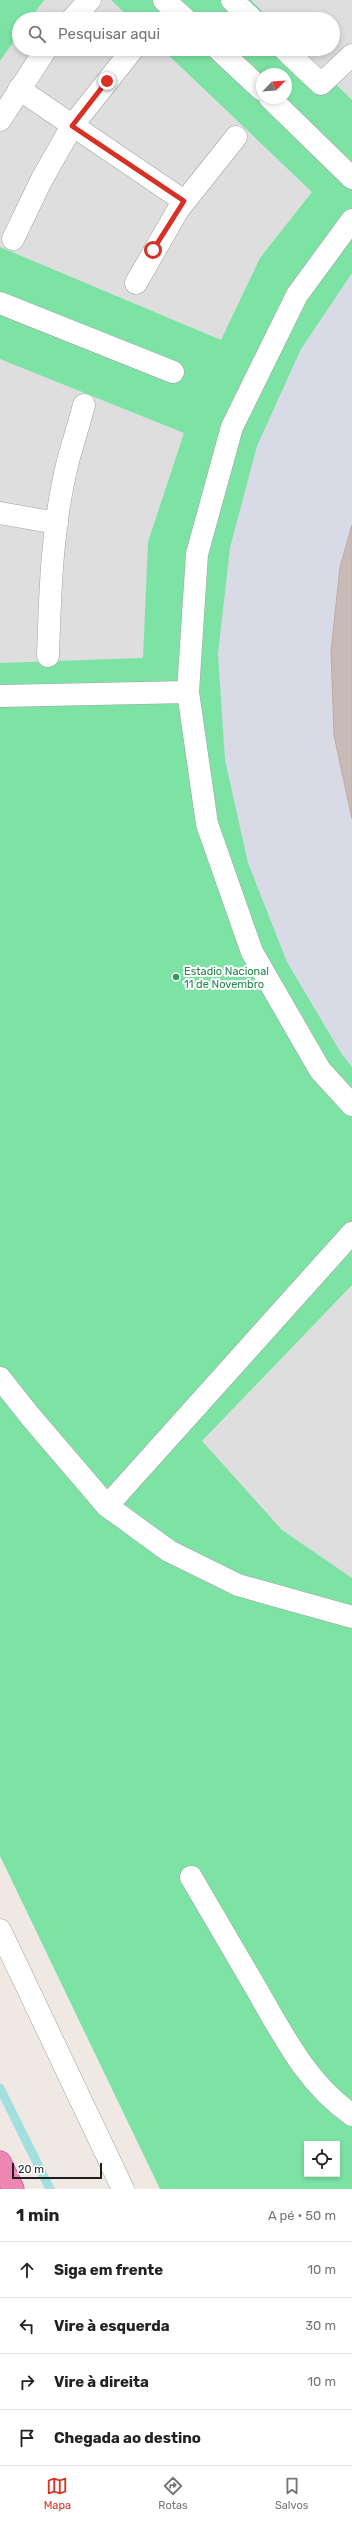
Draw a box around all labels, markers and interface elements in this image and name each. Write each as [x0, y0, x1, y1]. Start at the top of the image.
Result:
search box [12, 12, 340, 56]
icon: search [26, 23, 48, 45]
text: Pesquisar aqui [58, 25, 160, 43]
north arrow [256, 68, 292, 104]
route end [98, 72, 116, 90]
route start [144, 241, 162, 259]
place label: Estadio Nacional 11 de Novembro [184, 965, 269, 991]
marker: Estadio Nacional 11 de Novembro [171, 972, 181, 982]
map controls [304, 2141, 340, 2177]
button: locate [304, 2141, 340, 2177]
scale bar [12, 2161, 102, 2180]
text: 20 m [18, 2163, 44, 2176]
text: 1 min [16, 2205, 59, 2225]
text: A pé · 50 m [268, 2208, 336, 2223]
icon: ahead [16, 2259, 38, 2281]
text: Siga em frente [54, 2261, 163, 2279]
text: 10 m [307, 2262, 336, 2277]
icon: left [16, 2315, 38, 2337]
text: Vire à esquerda [54, 2317, 170, 2335]
text: 30 m [305, 2318, 336, 2333]
icon: right [16, 2371, 38, 2393]
text: Vire à direita [54, 2373, 149, 2391]
text: 10 m [307, 2374, 336, 2389]
icon: arrive [16, 2427, 38, 2449]
text: Chegada ao destino [54, 2429, 201, 2447]
tab: Mapa [44, 2475, 71, 2512]
tab: Rotas [158, 2475, 188, 2512]
tab: Salvos [275, 2475, 308, 2512]

